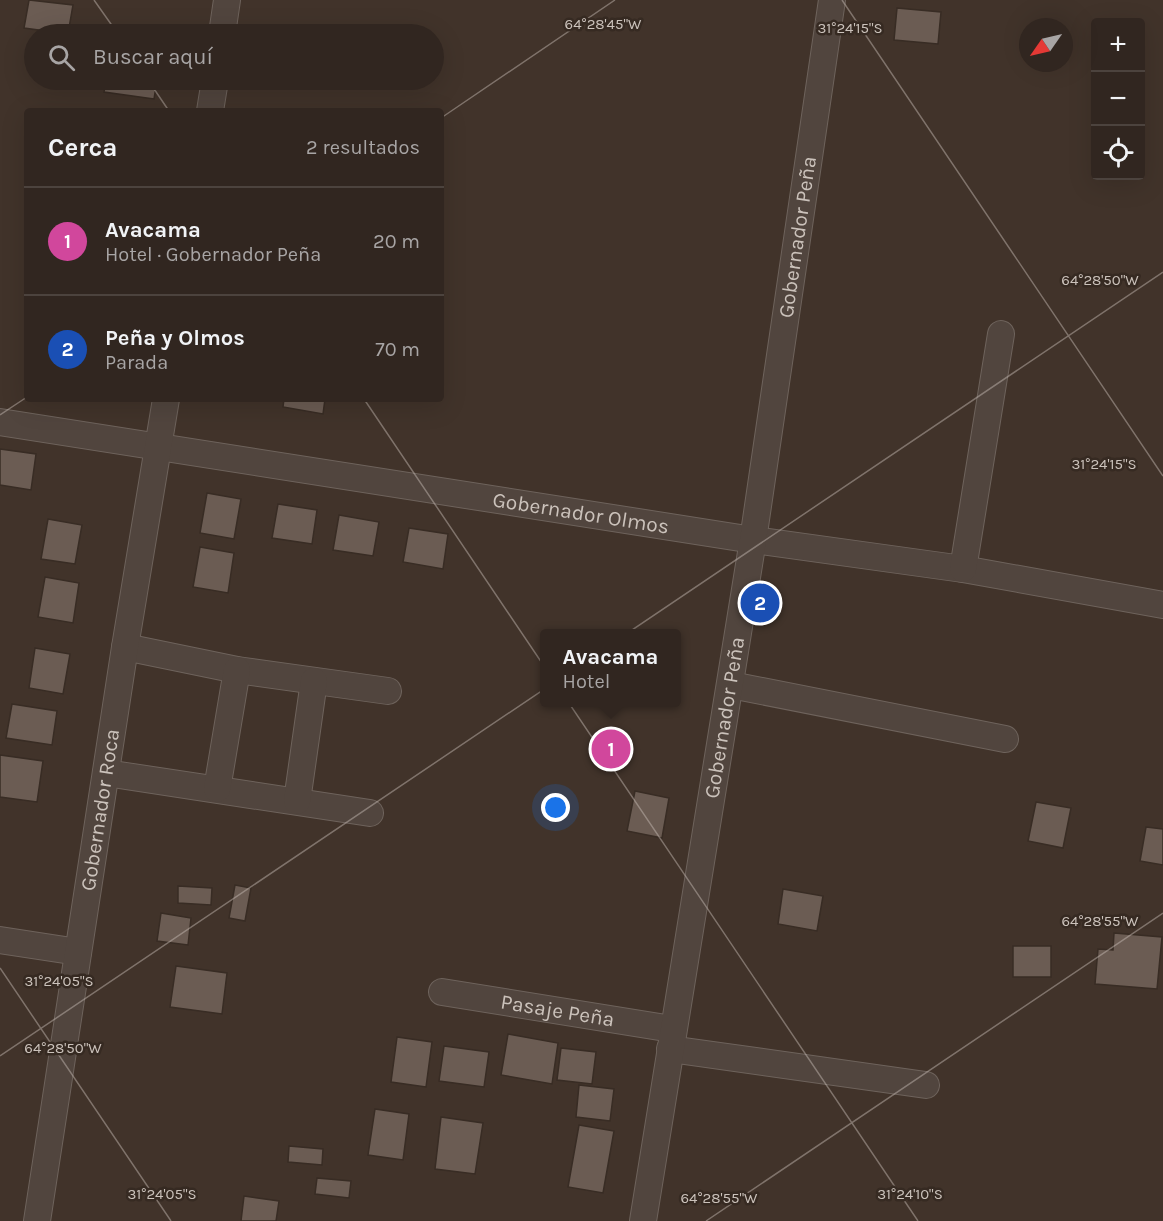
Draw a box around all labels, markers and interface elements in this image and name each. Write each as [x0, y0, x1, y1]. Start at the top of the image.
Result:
text: 64°28'45"W [565, 15, 642, 33]
north arrow [1019, 18, 1073, 72]
map controls [1091, 18, 1145, 180]
button: + [1091, 18, 1145, 72]
text: 31°24'15"S [817, 19, 883, 37]
search box [24, 24, 444, 90]
icon: search [45, 41, 78, 74]
text: Buscar aquí [93, 44, 213, 70]
button: − [1091, 72, 1145, 126]
button: locate [1091, 126, 1145, 180]
text: Cerca [48, 132, 117, 163]
text: 2 resultados [306, 136, 420, 159]
street label: Gobernador Peña [774, 155, 821, 320]
text: Avacama [105, 217, 201, 243]
text: 1 [64, 230, 71, 253]
text: 20 m [373, 230, 420, 253]
text: Hotel · Gobernador Peña [105, 243, 321, 266]
text: 64°28'50"W [1061, 271, 1139, 289]
text: Peña y Olmos [105, 325, 245, 351]
text: 2 [61, 338, 74, 361]
text: 70 m [375, 338, 420, 361]
text: Parada [105, 351, 168, 374]
text: 31°24'15"S [1071, 455, 1137, 473]
street label: Gobernador Olmos [491, 487, 671, 539]
pin: 2 [740, 580, 780, 626]
popup [540, 629, 681, 707]
street label: Gobernador Peña [699, 635, 749, 800]
text: Avacama [563, 644, 658, 670]
text: Hotel [563, 670, 610, 693]
pin: 1 [592, 726, 630, 771]
street label: Gobernador Roca [76, 727, 124, 892]
your location [541, 793, 570, 822]
text: 64°28'55"W [1062, 912, 1139, 930]
text: 31°24'05"S [24, 972, 94, 990]
street label: Pasaje Peña [499, 990, 616, 1032]
text: 64°28'50"W [24, 1039, 102, 1057]
text: 31°24'05"S [127, 1185, 197, 1203]
text: 31°24'10"S [877, 1185, 943, 1203]
text: 64°28'55"W [681, 1189, 758, 1207]

